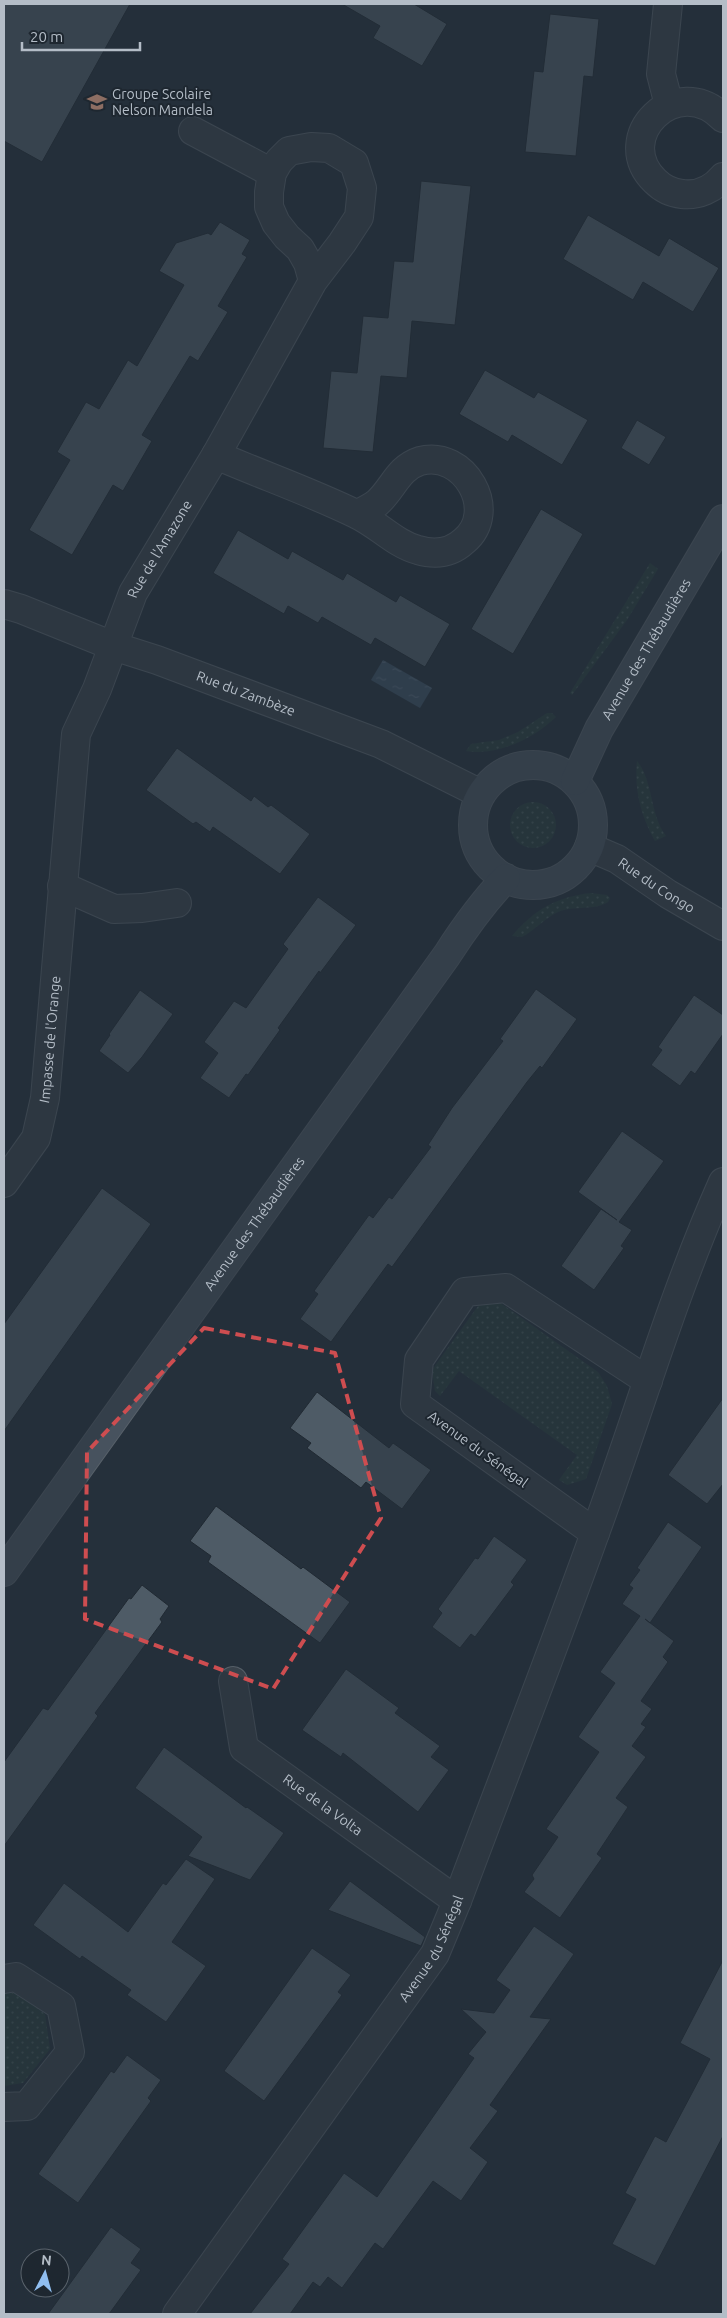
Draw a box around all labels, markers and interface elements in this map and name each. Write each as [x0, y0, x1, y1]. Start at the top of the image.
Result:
scale bar [22, 20, 140, 52]
text: 20 m [30, 28, 63, 45]
place label: Groupe Scolaire Nelson Mandela [112, 86, 213, 118]
school or university icon: Groupe Scolaire Nelson Mandela [86, 91, 108, 113]
street label: Rue de l'Amazone [124, 497, 195, 600]
street label: Avenue des Thébaudières [598, 576, 694, 723]
street label: Rue du Zambèze [194, 668, 298, 719]
street label: Rue du Congo [615, 854, 698, 916]
street label: Impasse de l'Orange [36, 975, 63, 1105]
street label: Avenue des Thébaudières [201, 1153, 308, 1294]
street label: Avenue du Sénégal [425, 1407, 531, 1491]
street label: Rue de la Volta [280, 1771, 366, 1839]
street label: Avenue du Sénégal [395, 1893, 467, 2005]
north arrow [20, 2248, 70, 2298]
text: N [40, 2252, 52, 2269]

